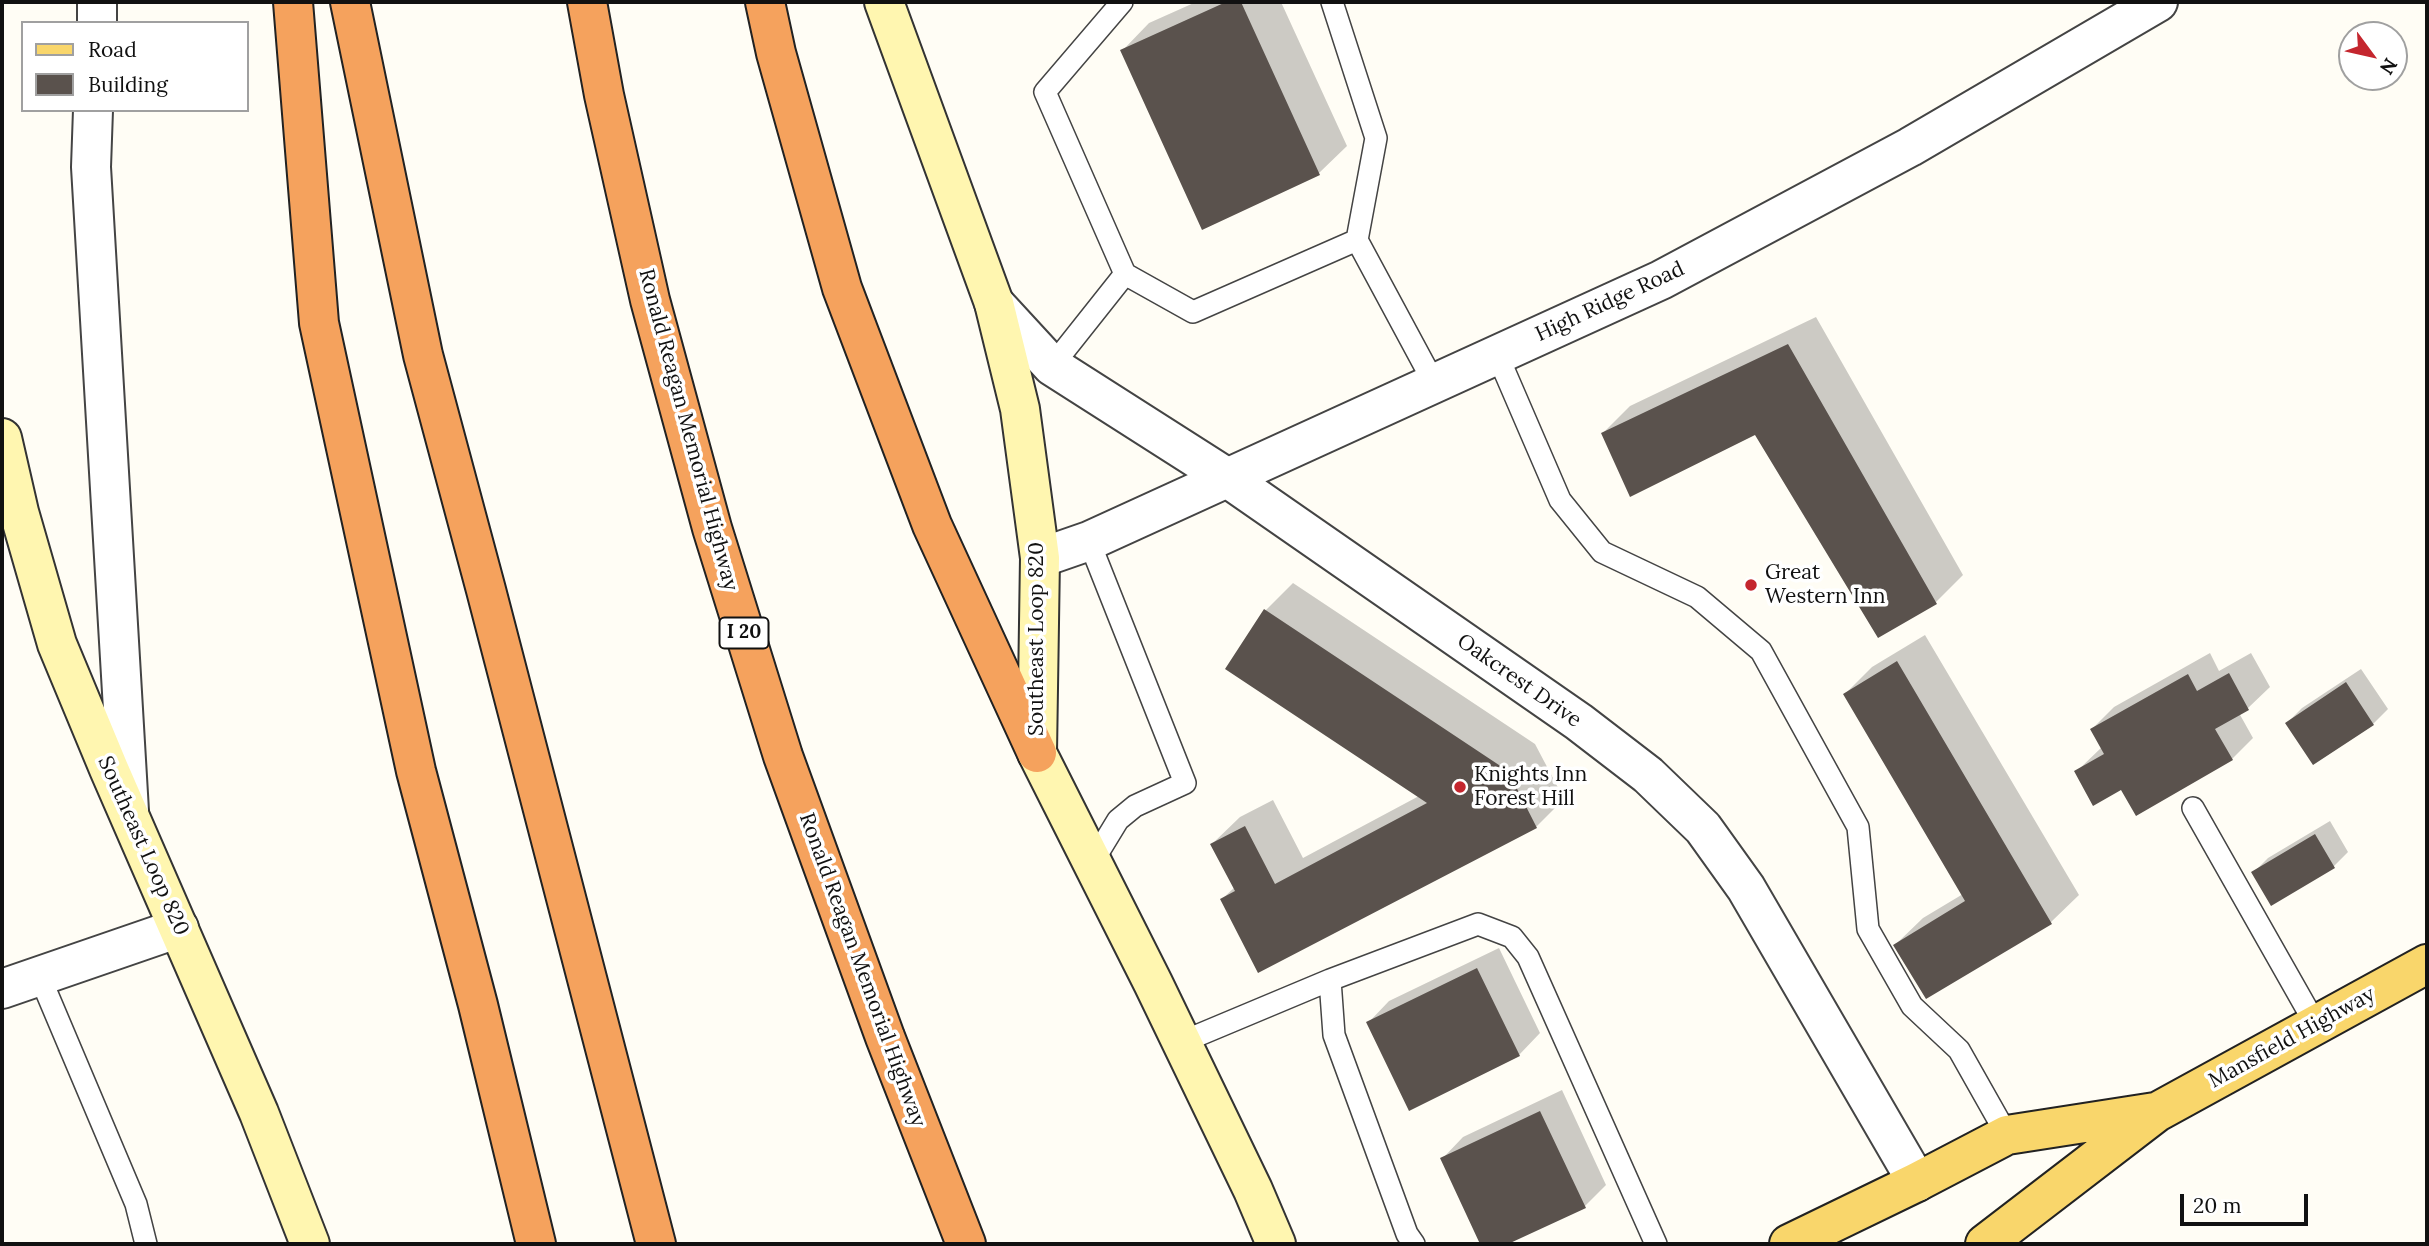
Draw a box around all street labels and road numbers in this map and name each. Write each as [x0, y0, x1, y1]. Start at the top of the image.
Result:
street label: High Ridge Road [1532, 257, 1688, 347]
street label: Ronald Reagan Memorial Highway [633, 266, 743, 594]
street label: Southeast Loop 820 [1024, 542, 1050, 736]
road number: I 20 [720, 618, 768, 648]
street label: Oakcrest Drive [1452, 629, 1586, 733]
street label: Southeast Loop 820 [92, 752, 194, 940]
street label: Ronald Reagan Memorial Highway [793, 810, 931, 1130]
street label: Mansfield Highway [2205, 982, 2379, 1094]

